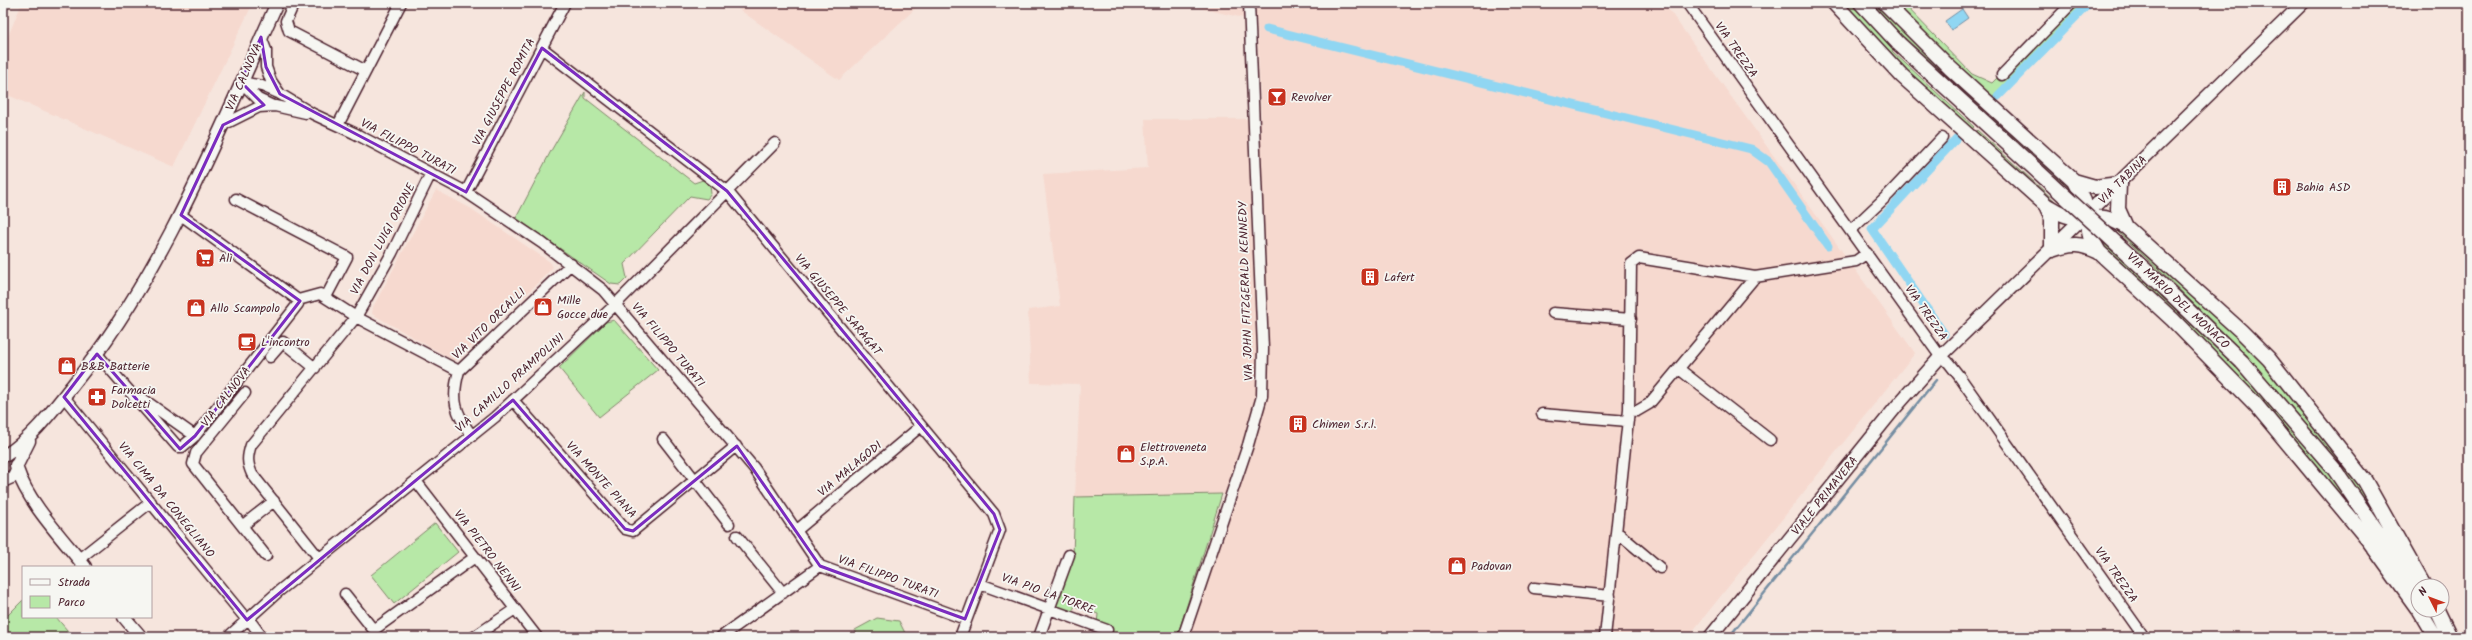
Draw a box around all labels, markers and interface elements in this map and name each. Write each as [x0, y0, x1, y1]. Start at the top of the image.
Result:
street label: VIA TREZZA [1710, 18, 1762, 82]
street label: VIA GIUSEPPE ROMITA [467, 35, 541, 149]
street label: VIA CALNOVA [221, 40, 267, 114]
bar icon: Revolver [1266, 86, 1288, 108]
place label: Revolver [1291, 88, 1332, 107]
street label: VIA FILIPPO TURATI [357, 114, 459, 180]
street label: VIA TABINA [2094, 151, 2152, 209]
building icon: Bahia ASD [2271, 176, 2293, 198]
place label: Bahia ASD [2296, 178, 2351, 197]
street label: VIA DON LUIGI ORIONE [345, 179, 421, 298]
street label: VIA JOHN FITZGERALD KENNEDY [1233, 200, 1259, 381]
supermarket icon: Alì [194, 247, 216, 269]
street label: VIA MARIO DEL MONACO [2122, 248, 2234, 354]
place label: Alì [219, 249, 233, 268]
street label: VIA GIUSEPPE SARAGAT [790, 250, 887, 361]
building icon: Lafert [1359, 266, 1381, 288]
place label: Lafert [1384, 268, 1415, 287]
street label: VIA TREZZA [1900, 281, 1952, 345]
street label: VIA VITO ORCALLI [448, 283, 531, 364]
place label: Mille Gocce due [557, 291, 608, 324]
shop icon: Mille Gocce due [532, 296, 554, 318]
shop icon: Allo Scampolo [185, 297, 207, 319]
street label: VIA FILIPPO TURATI [627, 298, 709, 392]
place label: Allo Scampolo [210, 299, 280, 318]
street label: VIA CAMILLO PRAMPOLINI [451, 328, 569, 437]
cafe icon: L'incontro [236, 331, 258, 353]
place label: L'incontro [261, 333, 310, 352]
shop icon: B&B Batterie [56, 355, 78, 377]
place label: B&B Batterie [81, 357, 150, 376]
street label: VIA CALNOVA [196, 363, 256, 431]
place label: Farmacia Dolcetti [111, 381, 156, 414]
pharmacy icon: Farmacia Dolcetti [86, 386, 108, 408]
building icon: Chimen S.r.l. [1287, 413, 1309, 435]
place label: Chimen S.r.l. [1312, 415, 1377, 434]
street label: VIA MALAGODI [814, 436, 887, 502]
street label: VIA MONTE PIANA [561, 437, 641, 523]
street label: VIA CIMA DA CONEGLIANO [113, 438, 219, 563]
place label: Elettroveneta S.p.A. [1140, 438, 1207, 471]
shop icon: Elettroveneta S.p.A. [1115, 443, 1137, 465]
street label: VIALE PRIMAVERA [1787, 452, 1863, 540]
street label: VIA PIETRO NENNI [449, 506, 525, 597]
street label: VIA TREZZA [2090, 543, 2142, 607]
street label: VIA FILIPPO TURATI [835, 550, 941, 604]
shop icon: Padovan [1446, 555, 1468, 577]
place label: Padovan [1471, 557, 1512, 576]
legend [22, 566, 152, 618]
street label: VIA PIO LA TORRE [999, 568, 1098, 620]
text: Strada [58, 573, 91, 592]
north arrow [2410, 578, 2450, 618]
text: N [2414, 583, 2432, 601]
text: Parco [58, 593, 85, 612]

